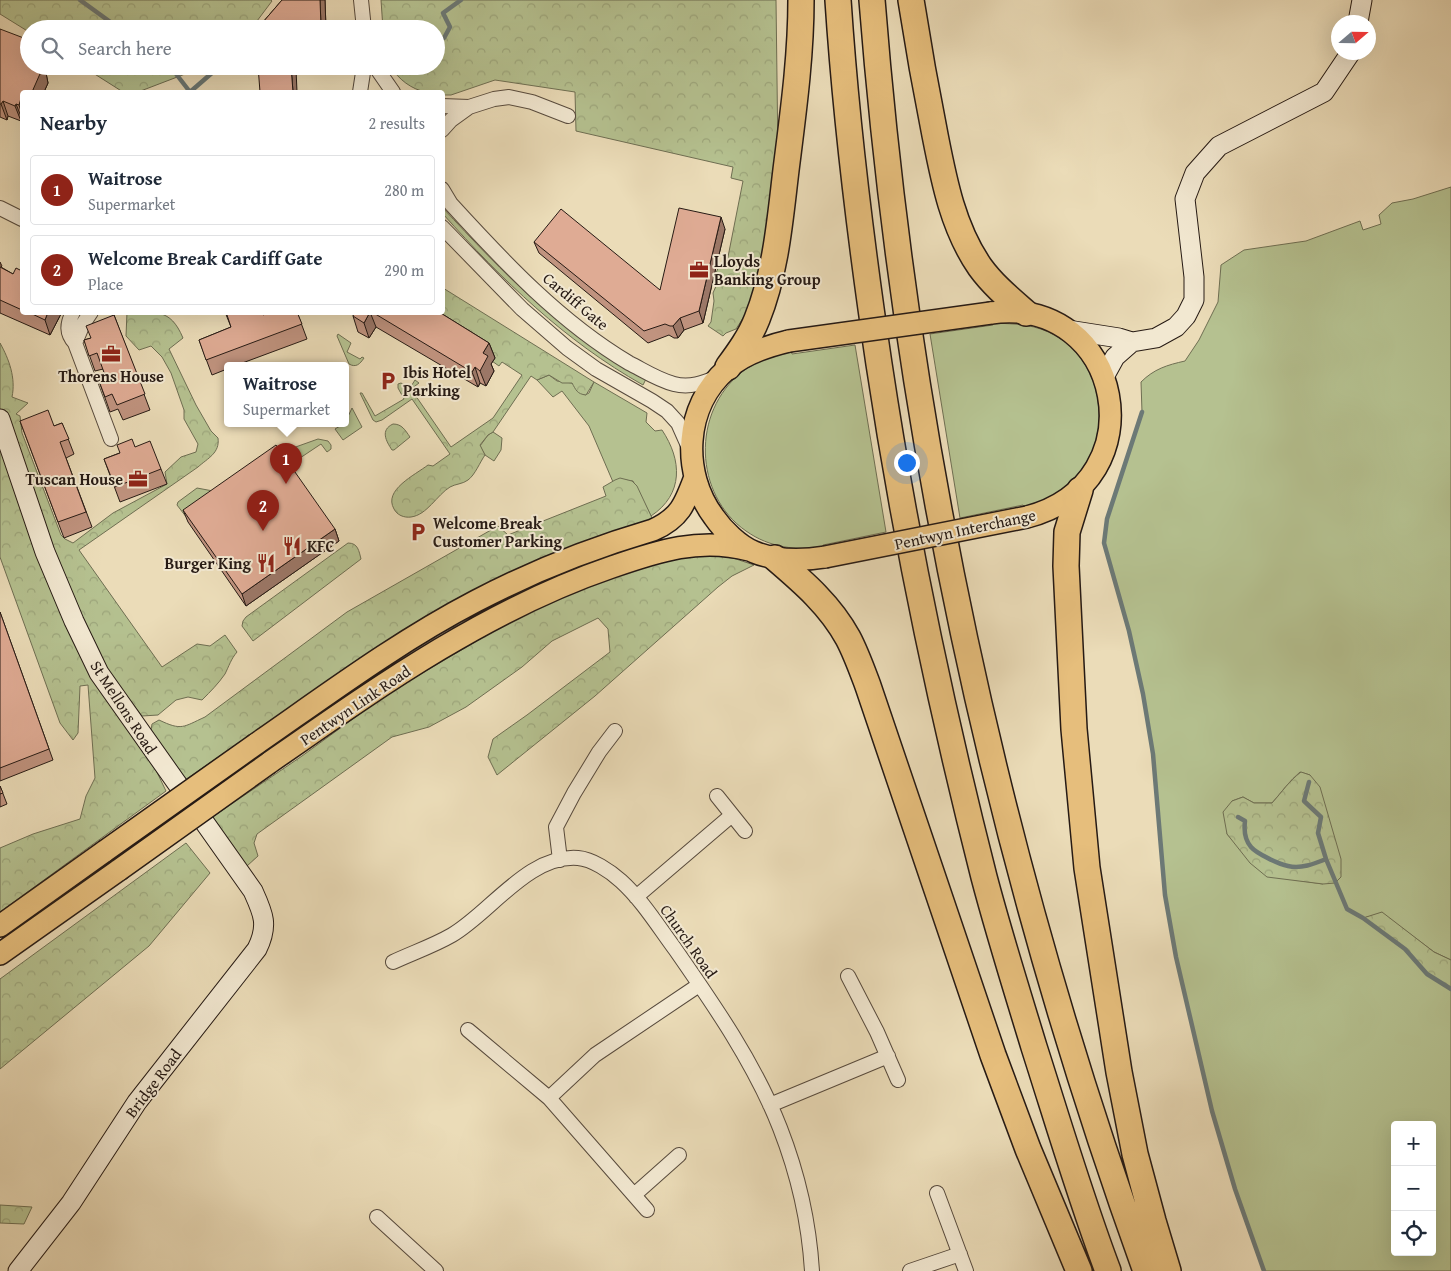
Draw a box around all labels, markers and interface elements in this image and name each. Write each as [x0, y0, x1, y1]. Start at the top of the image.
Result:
north arrow [1331, 15, 1376, 60]
search box [20, 20, 445, 75]
icon: search [38, 34, 66, 62]
text: Search here [78, 34, 172, 62]
text: Nearby [40, 107, 107, 138]
text: 2 results [368, 111, 425, 135]
text: Waitrose [88, 164, 162, 192]
text: 1 [53, 178, 61, 202]
text: 280 m [384, 178, 424, 202]
text: Supermarket [88, 192, 175, 216]
text: Welcome Break Cardiff Gate [88, 244, 323, 272]
place label: Lloyds Banking Group [714, 249, 821, 291]
text: 2 [53, 258, 61, 282]
text: 290 m [384, 258, 424, 282]
office icon: Lloyds Banking Group [688, 259, 710, 281]
street label: Cardiff Gate [538, 266, 614, 336]
text: Place [88, 272, 123, 296]
office icon: Thorens House [100, 343, 122, 365]
place label: Ibis Hotel Parking [403, 360, 471, 402]
popup [224, 362, 349, 427]
place label: Thorens House [58, 364, 164, 388]
text: Waitrose [243, 369, 317, 397]
parking icon: Ibis Hotel Parking [377, 370, 399, 392]
text: Supermarket [243, 397, 330, 421]
pin: 1 [270, 443, 302, 484]
your location [894, 450, 920, 476]
place label: Tuscan House [25, 467, 123, 491]
office icon: Tuscan House [127, 468, 149, 490]
pin: 2 [247, 490, 279, 531]
street label: Pentwyn Interchange [892, 502, 1038, 556]
place label: Welcome Break Customer Parking [433, 511, 562, 553]
parking icon: Welcome Break Customer Parking [407, 521, 429, 543]
place label: KFC [307, 534, 334, 558]
restaurant icon: KFC [281, 535, 303, 557]
place label: Burger King [164, 551, 252, 575]
restaurant icon: Burger King [255, 552, 277, 574]
street label: St Mellons Road [85, 656, 163, 759]
street label: Pentwyn Link Road [295, 659, 416, 751]
street label: Church Road [655, 899, 724, 983]
street label: Bridge Road [119, 1043, 187, 1123]
map controls [1391, 1121, 1436, 1256]
button: + [1391, 1121, 1436, 1166]
button: − [1391, 1166, 1436, 1211]
button: locate [1391, 1211, 1436, 1256]

